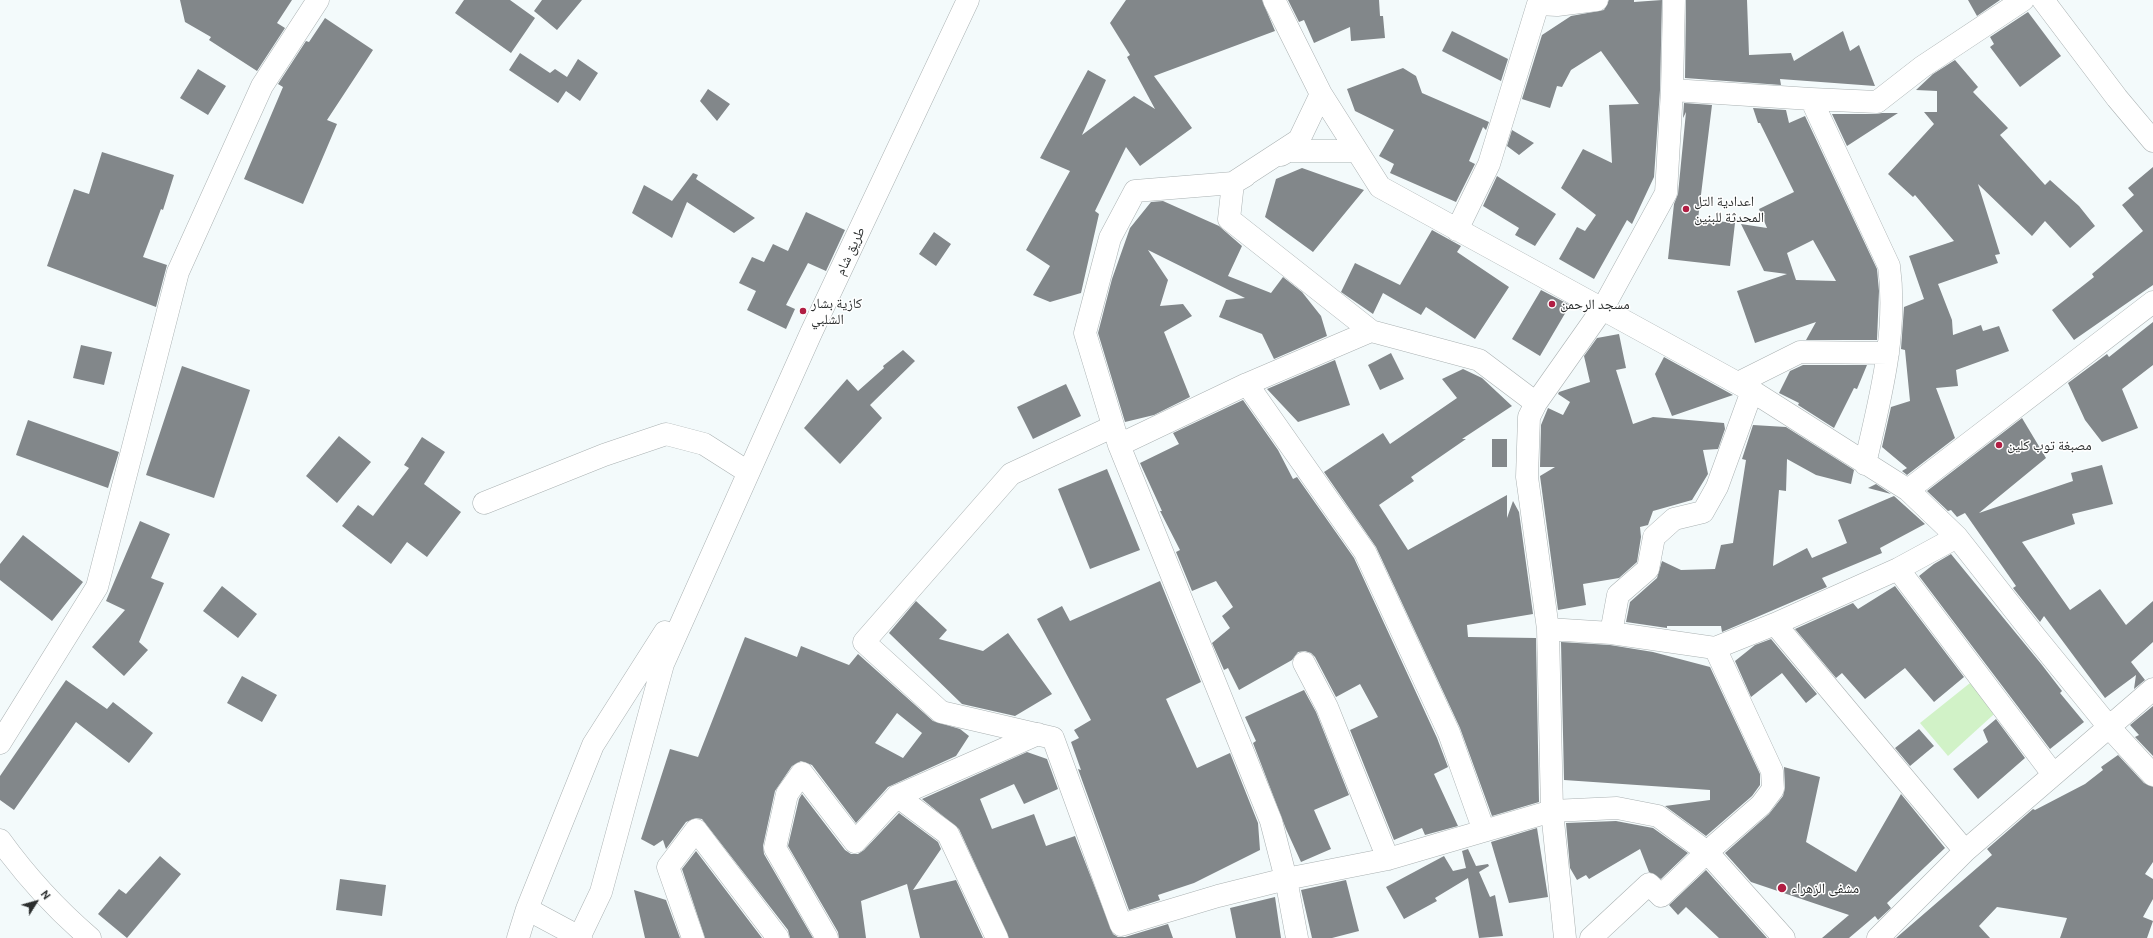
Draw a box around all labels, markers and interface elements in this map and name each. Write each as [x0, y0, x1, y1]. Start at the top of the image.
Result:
place label: اعدادية التل المحدثة للبنين [1694, 193, 1764, 226]
marker: اعدادية التل المحدثة للبنين [1681, 204, 1691, 214]
street label: طريق شام [832, 224, 868, 278]
place label: كازية بشار الشلبي [811, 295, 862, 328]
place label: مسجد الرحمن [1560, 296, 1630, 312]
marker: مسجد الرحمن [1547, 299, 1557, 309]
marker: كازية بشار الشلبي [798, 306, 808, 316]
place label: مصبغة توب كلين [2007, 437, 2092, 453]
marker: مصبغة توب كلين [1994, 440, 2004, 450]
place label: مشفى الزهراء [1791, 880, 1859, 896]
north arrow [16, 882, 56, 922]
marker: مشفى الزهراء [1776, 882, 1788, 894]
text: N [38, 888, 53, 902]

